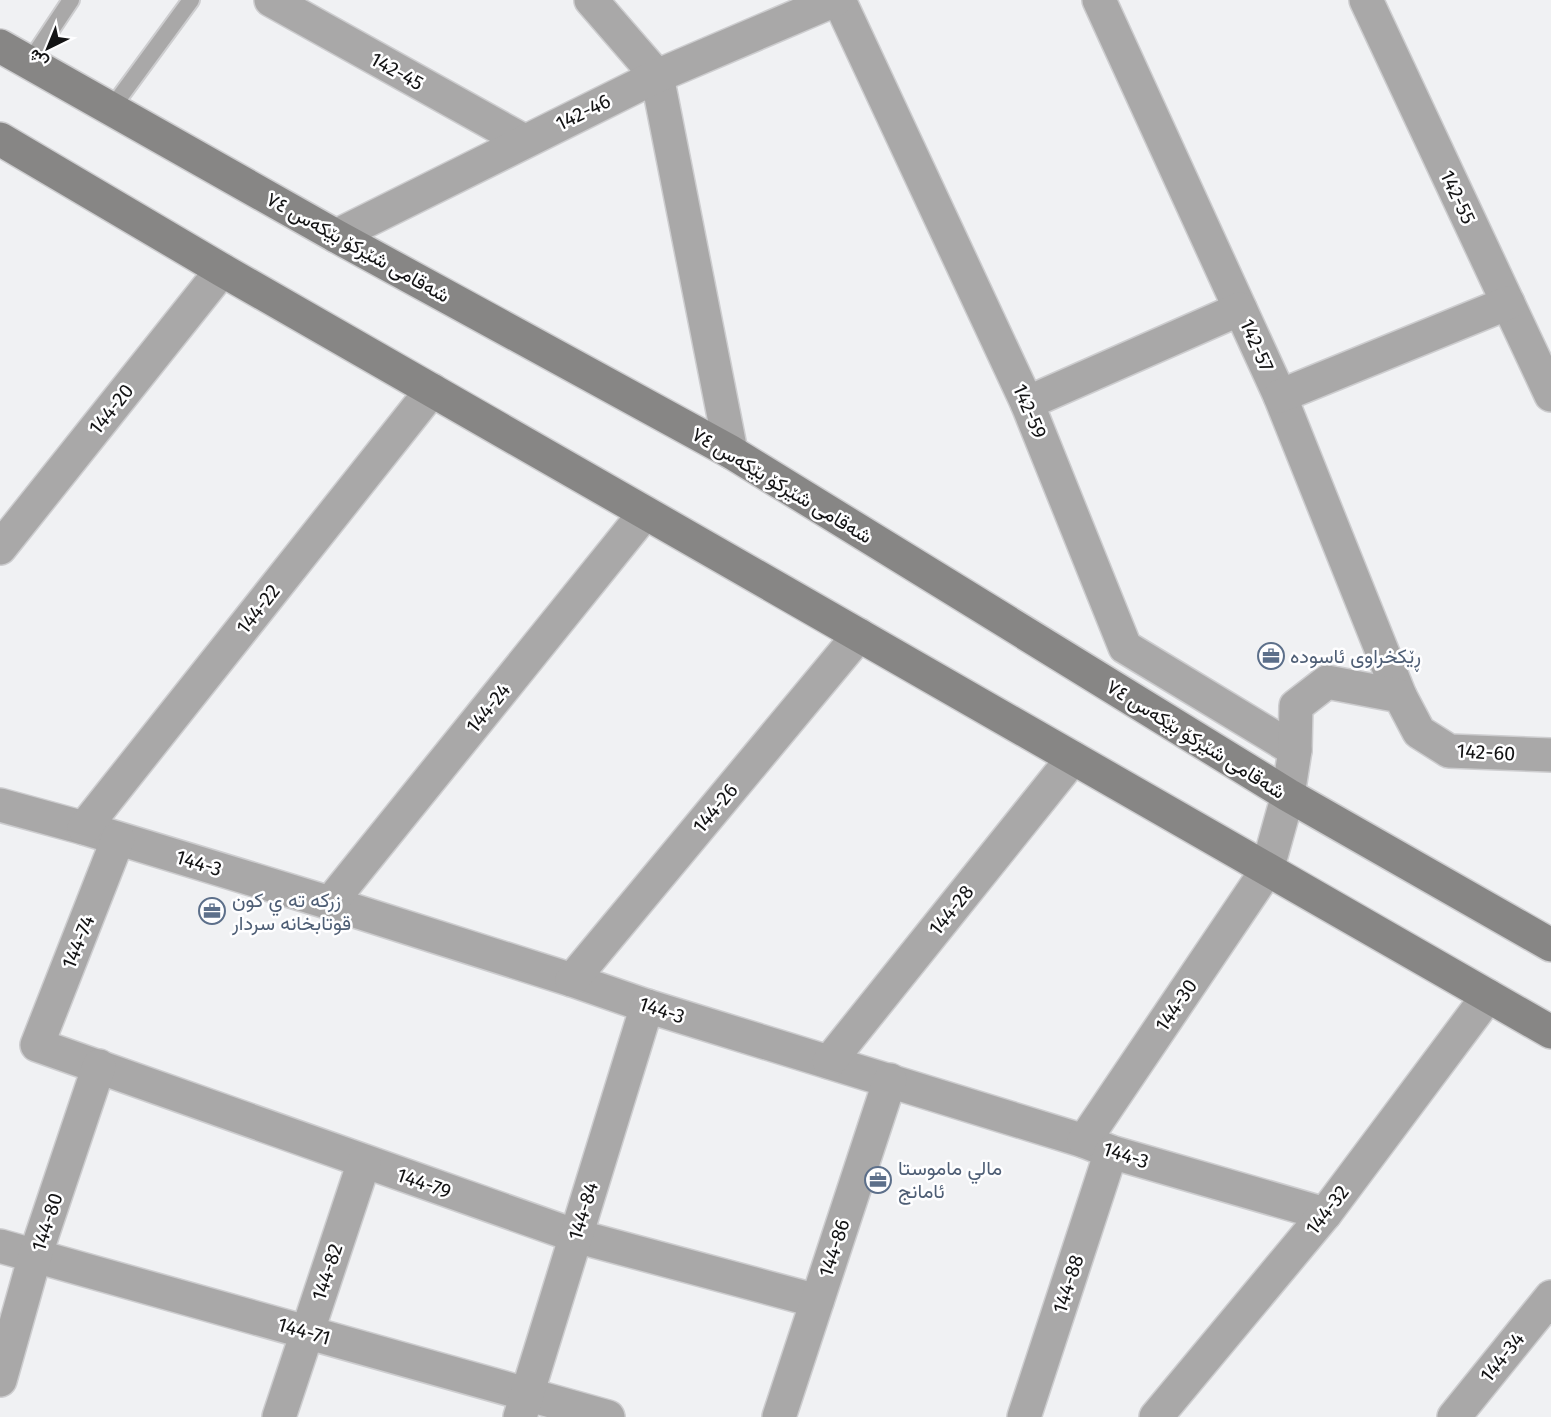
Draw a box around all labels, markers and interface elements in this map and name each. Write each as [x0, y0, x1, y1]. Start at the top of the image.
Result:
north arrow [18, 18, 78, 78]
text: ش [25, 45, 52, 72]
street label: 142-45 [366, 47, 428, 95]
street label: 142-46 [552, 89, 614, 135]
street label: 142-55 [1435, 166, 1481, 228]
street label: شەقامی شێرکۆ بێکەس ٧٤ [262, 187, 454, 308]
street label: 142-57 [1235, 315, 1279, 375]
street label: 144-20 [83, 379, 139, 439]
street label: 142-59 [1008, 380, 1052, 442]
street label: شەقامی شێرکۆ بێکەس ٧٤ [687, 422, 877, 549]
street label: 144-22 [231, 579, 285, 639]
office icon: ڕێکخراوی ئاسودە [1256, 641, 1286, 671]
place label: ڕێکخراوی ئاسودە [1290, 644, 1421, 672]
street label: شەقامی شێرکۆ بێکەس ٧٤ [1102, 674, 1290, 805]
street label: 144-24 [461, 678, 515, 738]
street label: 142-60 [1456, 738, 1516, 766]
street label: 144-26 [687, 778, 743, 838]
street label: 144-3 [173, 845, 225, 881]
street label: 144-28 [924, 880, 978, 940]
place label: زركه ته ي كون قوتابخانه سردار [231, 888, 351, 936]
office icon: زركه ته ي كون قوتابخانه سردار [197, 896, 227, 926]
street label: 144-74 [56, 911, 100, 972]
street label: 144-30 [1150, 974, 1202, 1036]
street label: 144-3 [636, 991, 688, 1029]
street label: 144-3 [1100, 1136, 1152, 1174]
place label: مالي ماموستا ئامانج [898, 1156, 1002, 1205]
street label: 144-79 [394, 1163, 454, 1203]
office icon: مالي ماموستا ئامانج [863, 1165, 893, 1195]
street label: 144-84 [563, 1179, 603, 1243]
street label: 144-32 [1300, 1180, 1354, 1240]
street label: 144-80 [26, 1190, 68, 1254]
street label: 144-86 [813, 1216, 855, 1280]
street label: 144-82 [307, 1240, 347, 1304]
street label: 144-88 [1047, 1252, 1089, 1316]
street label: 144-71 [275, 1312, 333, 1350]
street label: 144-34 [1475, 1327, 1530, 1387]

